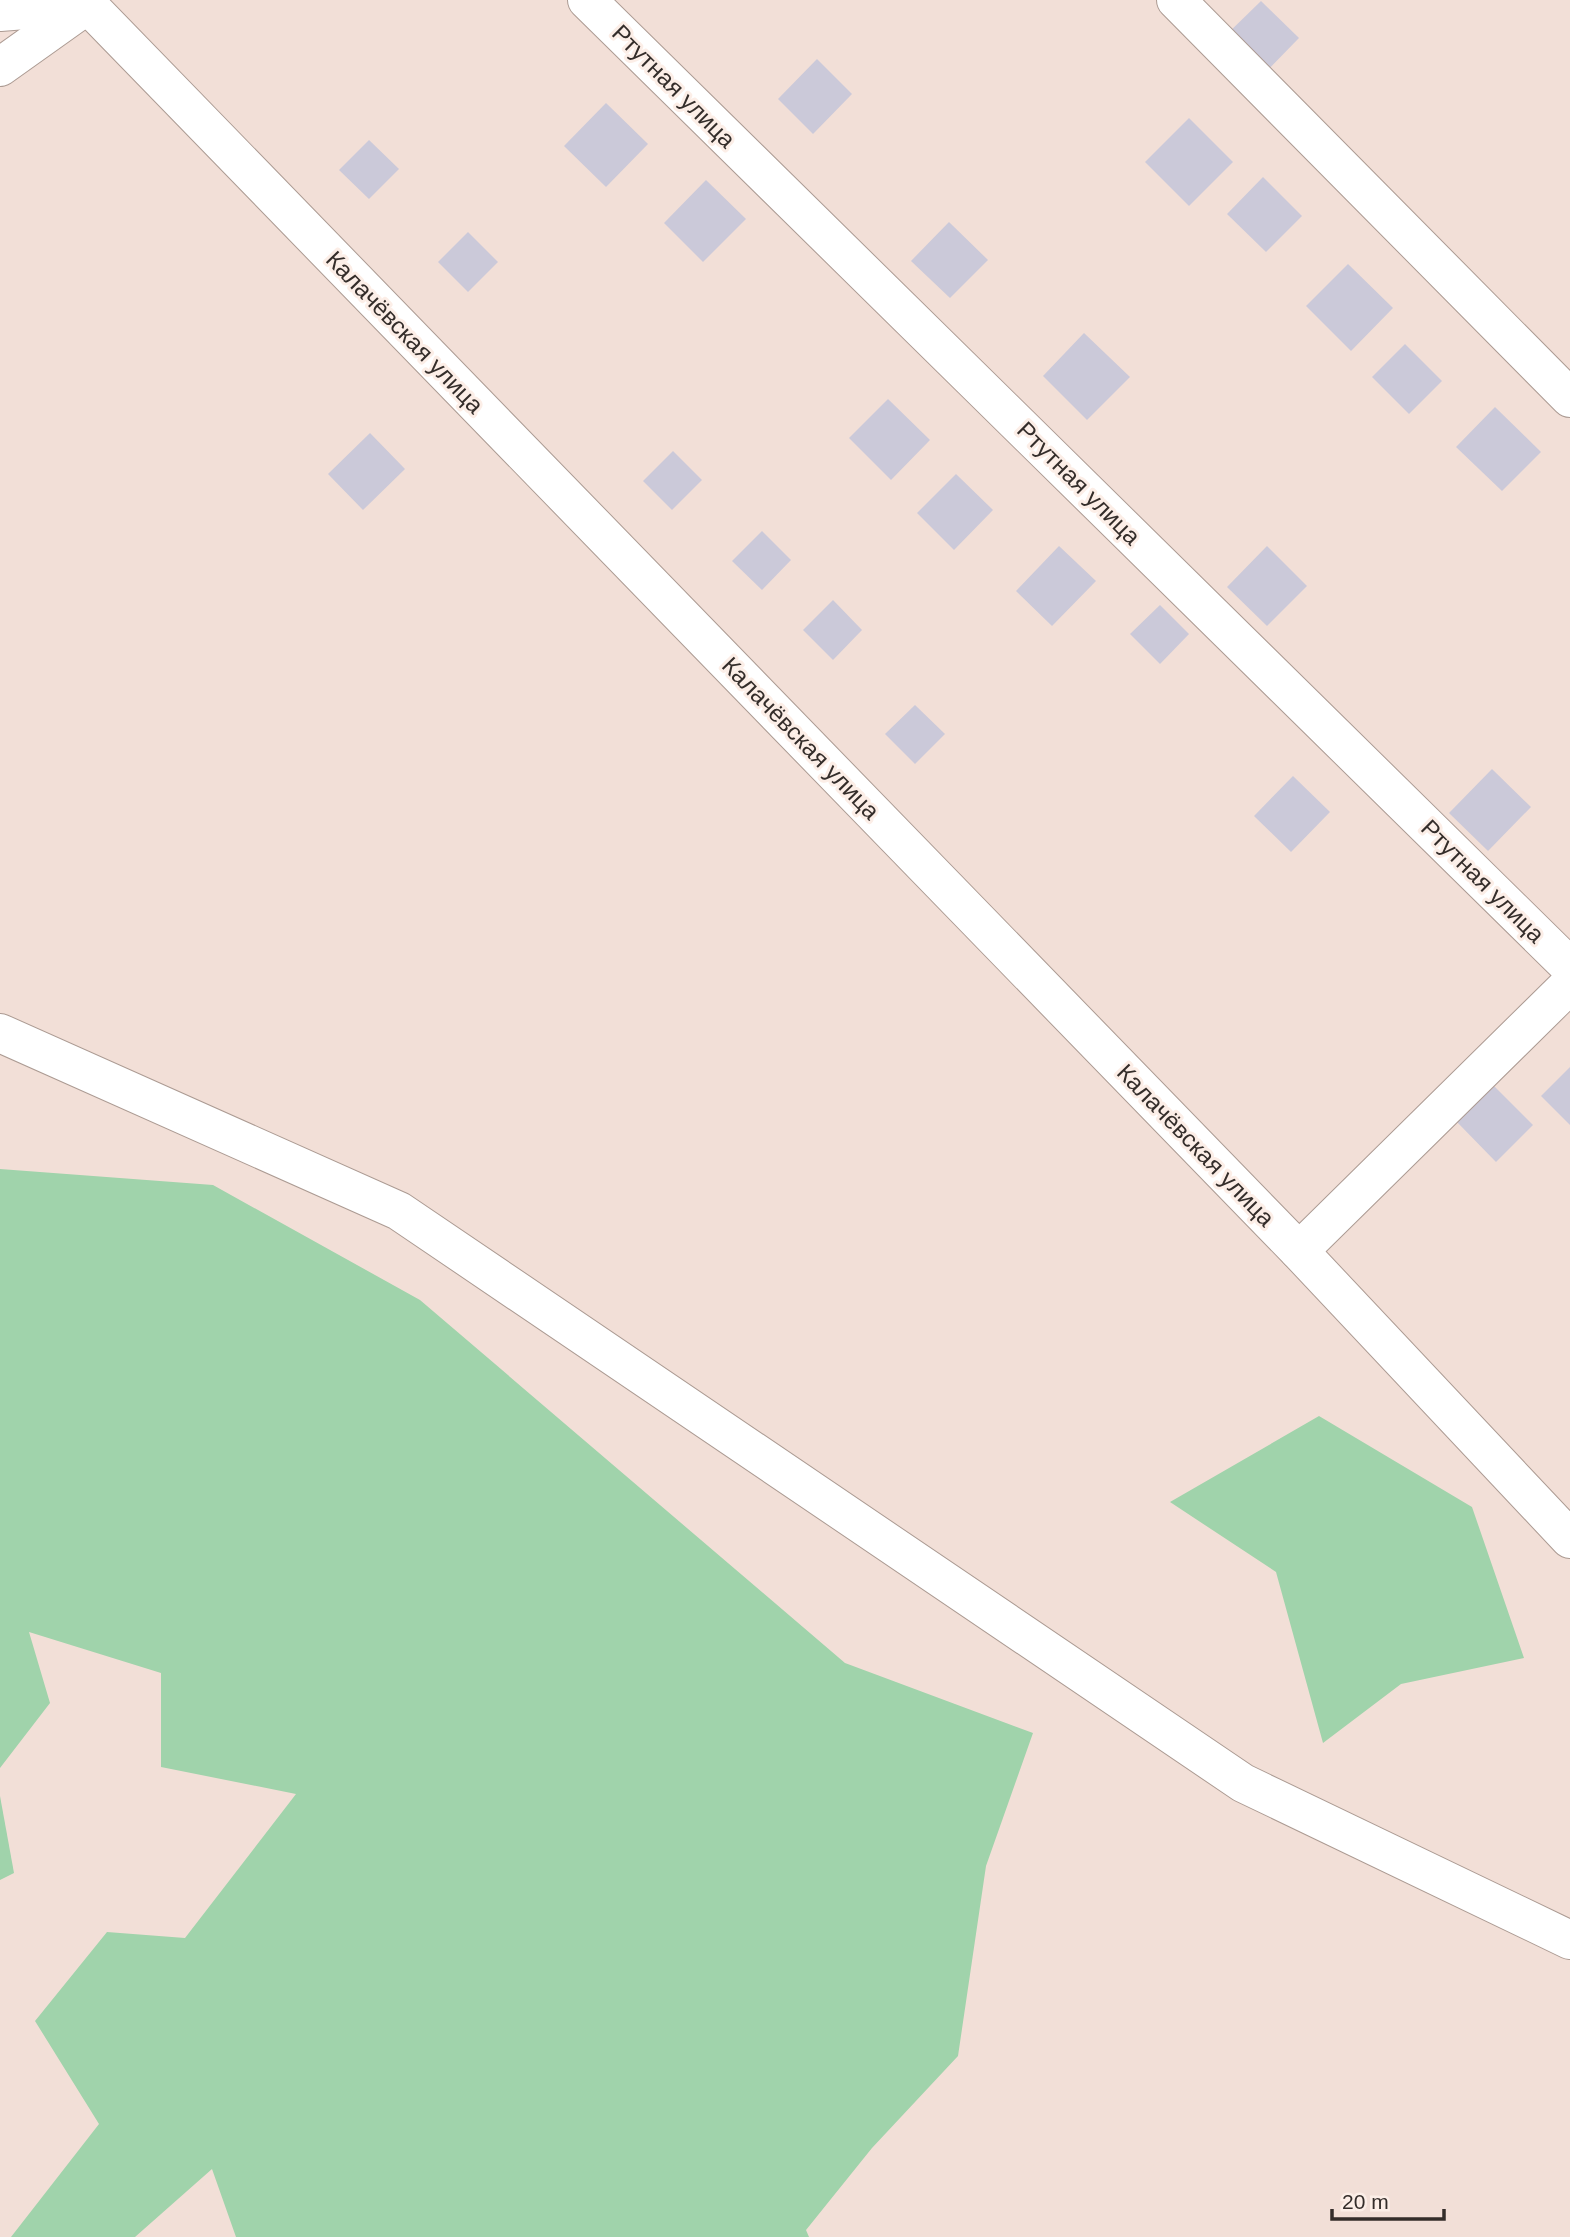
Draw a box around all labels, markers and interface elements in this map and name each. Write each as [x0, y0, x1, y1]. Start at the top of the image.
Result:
street label: Ртутная улица [607, 19, 741, 153]
street label: Калачёвская улица [321, 245, 490, 419]
street label: Ртутная улица [1012, 416, 1146, 550]
street label: Калачёвская улица [717, 651, 886, 825]
street label: Ртутная улица [1416, 814, 1550, 948]
street label: Калачёвская улица [1112, 1058, 1281, 1232]
scale bar [1332, 2178, 1444, 2222]
text: 20 m [1342, 2190, 1389, 2213]

